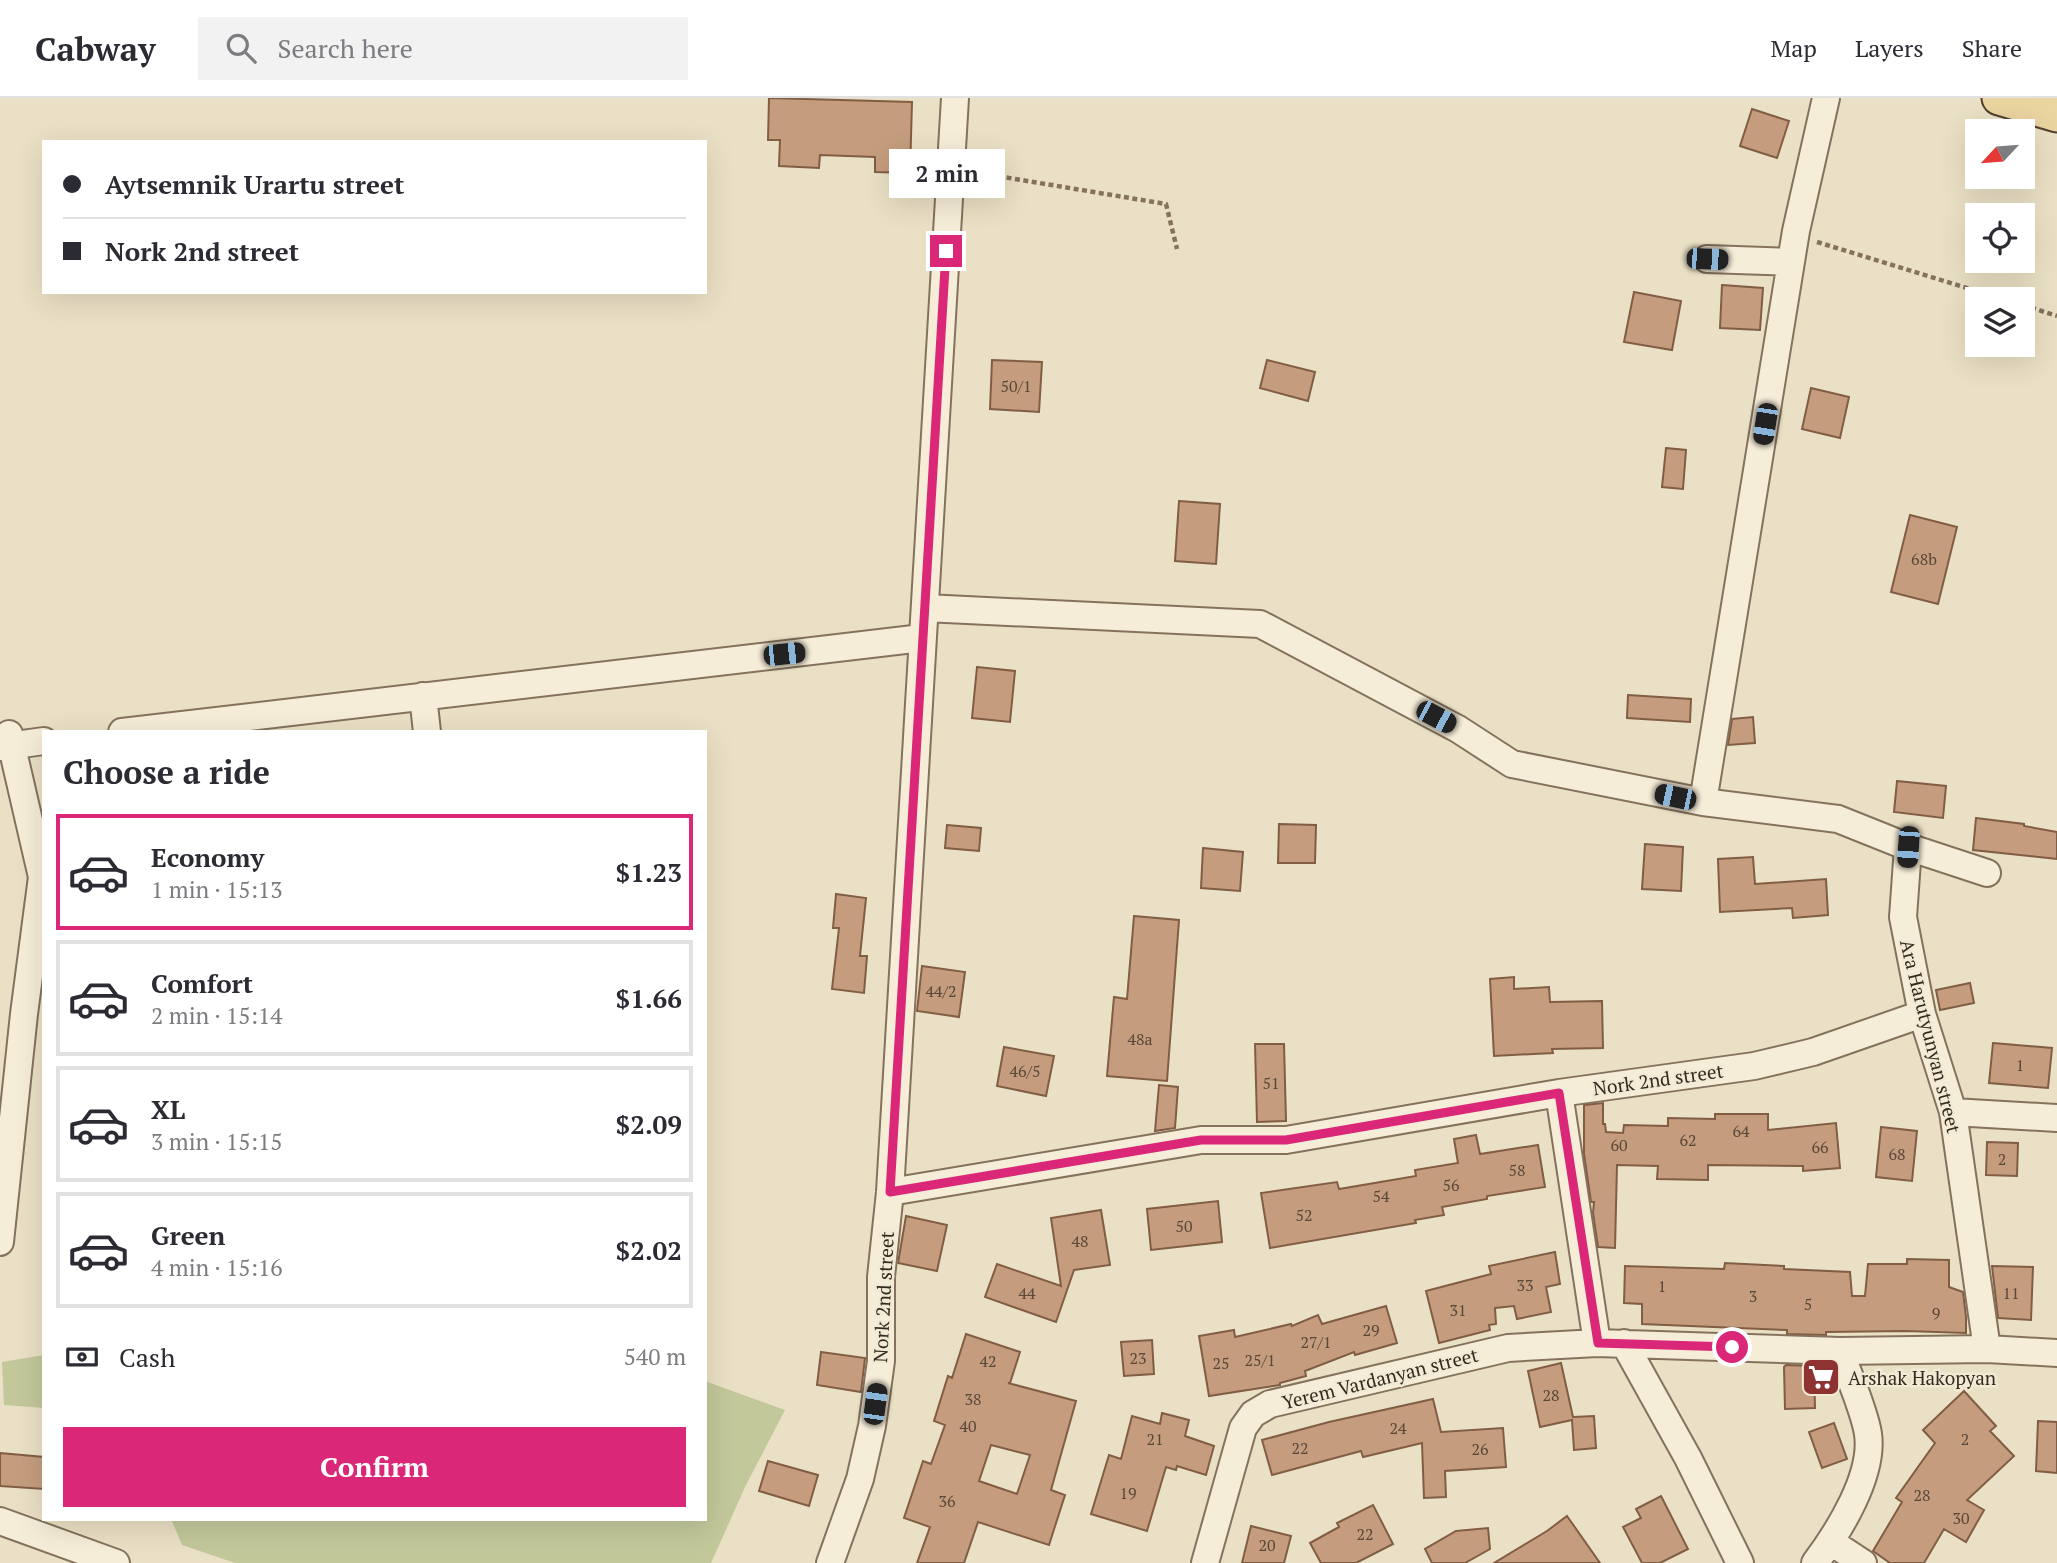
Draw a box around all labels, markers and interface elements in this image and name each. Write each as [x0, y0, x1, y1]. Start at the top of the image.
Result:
search box [198, 17, 688, 80]
text: Cabway [35, 27, 156, 70]
icon: search [222, 29, 260, 67]
text: Search here [278, 31, 413, 65]
text: Map [1770, 32, 1817, 64]
text: Layers [1855, 32, 1924, 64]
text: Share [1962, 32, 2022, 64]
north arrow [1965, 119, 2035, 189]
map controls [1965, 119, 2035, 357]
callout: 2 min [888, 150, 1004, 198]
text: 2 min [916, 158, 978, 189]
text: Aytsemnik Urartu street [105, 167, 404, 201]
button: locate [1965, 203, 2035, 273]
text: Nork 2nd street [105, 234, 299, 268]
route end [930, 235, 962, 267]
car [1686, 248, 1729, 270]
button: layers [1965, 287, 2035, 357]
house number: 50/1 [1000, 375, 1032, 397]
car [1752, 402, 1779, 446]
house number: 68b [1911, 548, 1937, 570]
car [763, 641, 806, 667]
car [1413, 698, 1460, 736]
text: Choose a ride [63, 751, 270, 793]
car [1653, 782, 1698, 812]
car [1897, 825, 1920, 869]
text: Economy [151, 840, 264, 874]
icon: car [67, 841, 130, 904]
text: $1.23 [616, 855, 682, 889]
text: 1 min · 15:13 [151, 874, 283, 905]
street label: Ara Harutyunyan street [1895, 937, 1967, 1135]
text: Comfort [151, 966, 253, 1000]
icon: car [67, 967, 130, 1030]
house number: 44/2 [925, 980, 957, 1002]
text: $1.66 [616, 981, 682, 1015]
text: 2 min · 15:14 [151, 1000, 283, 1031]
house number: 48a [1127, 1028, 1153, 1050]
house number: 1 [2016, 1054, 2024, 1076]
street label: Nork 2nd street [1591, 1057, 1725, 1101]
house number: 46/5 [1009, 1060, 1041, 1082]
house number: 51 [1262, 1072, 1280, 1094]
text: XL [151, 1092, 185, 1126]
icon: car [67, 1093, 130, 1156]
text: $2.09 [616, 1107, 682, 1141]
house number: 64 [1732, 1120, 1750, 1142]
text: 3 min · 15:15 [151, 1126, 283, 1157]
house number: 62 [1679, 1129, 1697, 1151]
house number: 60 [1610, 1134, 1628, 1156]
house number: 66 [1811, 1136, 1829, 1158]
house number: 68 [1888, 1143, 1906, 1165]
house number: 2 [1998, 1148, 2006, 1170]
house number: 58 [1508, 1159, 1526, 1181]
house number: 56 [1442, 1174, 1460, 1196]
house number: 54 [1372, 1185, 1390, 1207]
house number: 52 [1295, 1204, 1313, 1226]
house number: 50 [1175, 1215, 1193, 1237]
text: Green [151, 1218, 225, 1252]
icon: car [67, 1219, 130, 1282]
house number: 48 [1071, 1230, 1089, 1252]
street label: Nork 2nd street [867, 1231, 899, 1363]
text: $2.02 [616, 1233, 682, 1267]
text: 4 min · 15:16 [151, 1252, 283, 1283]
house number: 33 [1516, 1274, 1534, 1296]
house number: 1 [1658, 1275, 1666, 1297]
house number: 44 [1018, 1282, 1036, 1304]
house number: 11 [2002, 1282, 2020, 1304]
house number: 3 [1749, 1285, 1757, 1307]
house number: 5 [1804, 1293, 1812, 1315]
house number: 31 [1449, 1299, 1467, 1321]
house number: 9 [1932, 1302, 1940, 1324]
house number: 29 [1362, 1319, 1380, 1341]
house number: 27/1 [1300, 1331, 1332, 1353]
route start [1716, 1331, 1748, 1363]
icon: cash [63, 1338, 101, 1376]
text: Cash [119, 1340, 175, 1374]
text: 540 m [624, 1341, 686, 1372]
street label: Yerem Vardanyan street [1279, 1342, 1481, 1414]
house number: 23 [1129, 1347, 1147, 1369]
house number: 25/1 [1244, 1349, 1276, 1371]
house number: 42 [979, 1350, 997, 1372]
house number: 25 [1212, 1352, 1230, 1374]
supermarket icon: Arshak Hakopyan [1800, 1356, 1842, 1398]
place label: Arshak Hakopyan [1848, 1365, 1996, 1390]
car [862, 1382, 889, 1426]
house number: 28 [1542, 1384, 1560, 1406]
house number: 38 [964, 1388, 982, 1410]
house number: 40 [959, 1415, 977, 1437]
house number: 24 [1389, 1417, 1407, 1439]
button: Confirm [63, 1427, 686, 1507]
house number: 21 [1146, 1428, 1164, 1450]
house number: 2 [1961, 1428, 1969, 1450]
house number: 22 [1291, 1437, 1309, 1459]
house number: 26 [1471, 1438, 1489, 1460]
house number: 19 [1119, 1482, 1137, 1504]
house number: 28 [1913, 1484, 1931, 1506]
house number: 36 [938, 1490, 956, 1512]
house number: 30 [1952, 1507, 1970, 1529]
house number: 22 [1356, 1523, 1374, 1545]
house number: 20 [1258, 1534, 1276, 1556]

